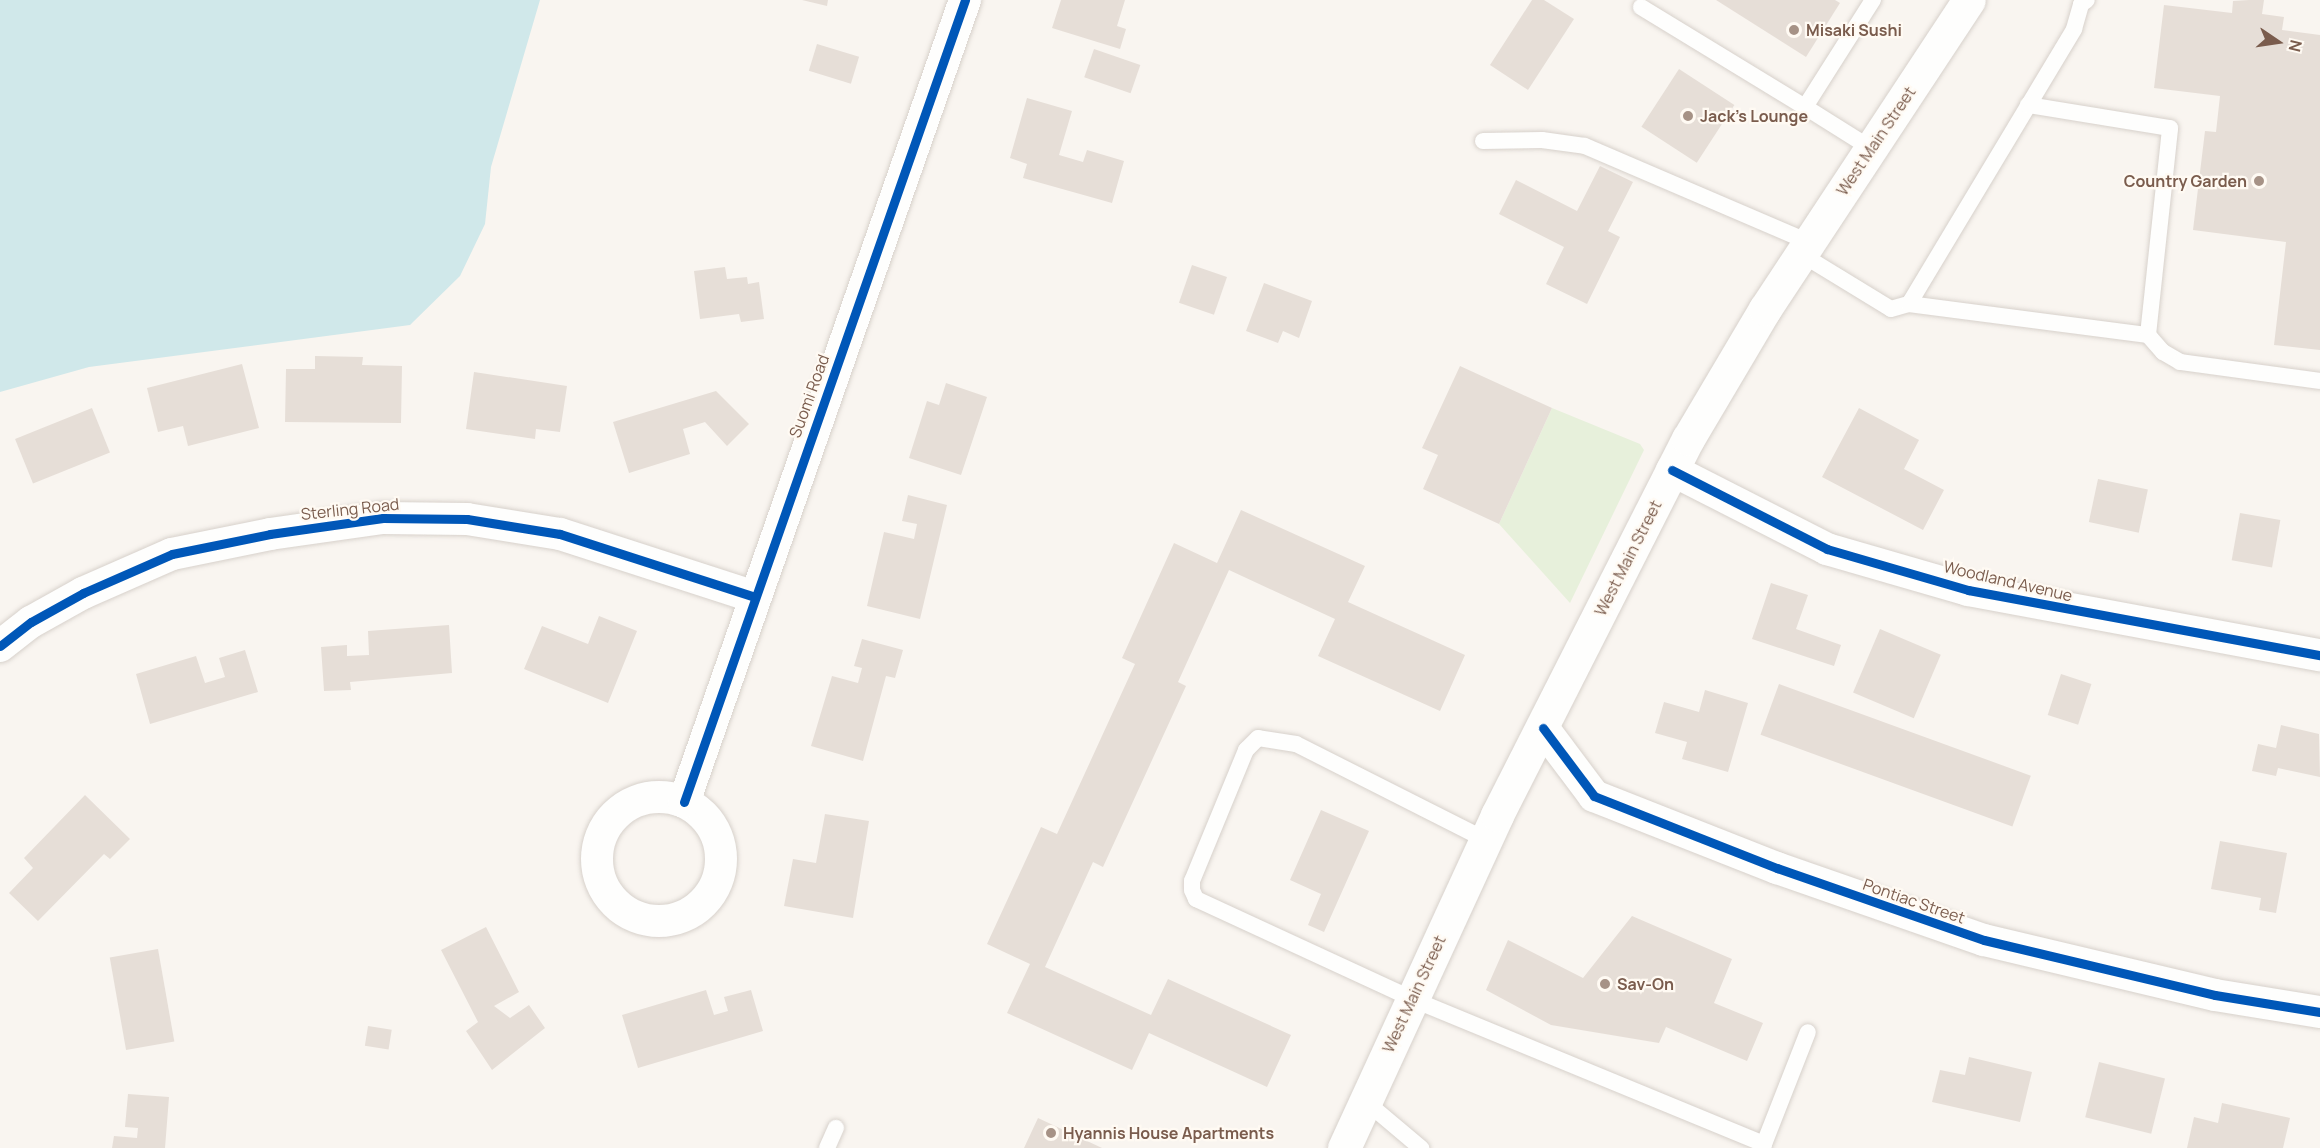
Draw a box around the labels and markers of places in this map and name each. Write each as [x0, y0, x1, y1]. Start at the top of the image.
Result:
place label: Misaki Sushi [1806, 20, 1902, 40]
marker: Misaki Sushi [1787, 23, 1801, 37]
place label: Jack's Lounge [1700, 106, 1808, 126]
marker: Jack's Lounge [1681, 109, 1695, 123]
place label: Country Garden [2124, 171, 2247, 191]
marker: Country Garden [2252, 174, 2266, 188]
place label: Sav-On [1617, 974, 1674, 994]
marker: Sav-On [1598, 977, 1612, 991]
place label: Hyannis House Apartments [1063, 1123, 1274, 1143]
marker: Hyannis House Apartments [1044, 1126, 1058, 1140]

